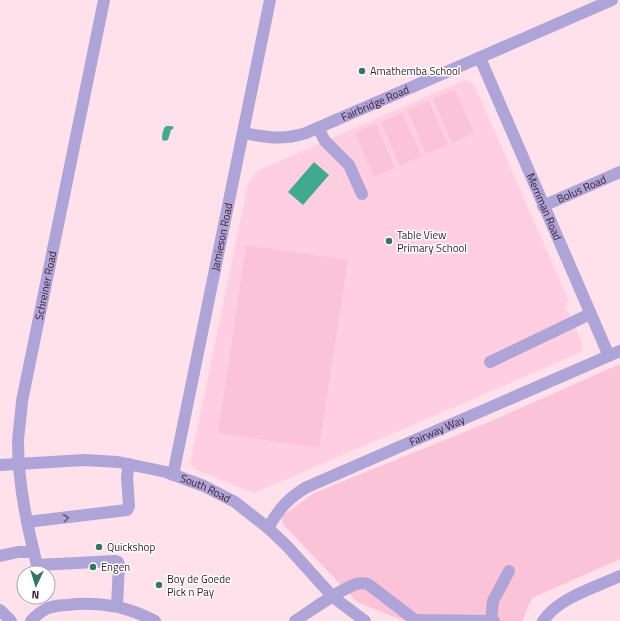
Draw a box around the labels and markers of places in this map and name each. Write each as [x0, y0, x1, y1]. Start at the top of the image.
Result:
place label: Amathemba School [370, 63, 460, 79]
marker: Amathemba School [357, 66, 367, 76]
place label: Table View Primary School [397, 227, 467, 256]
marker: Table View Primary School [384, 236, 394, 246]
place label: Quickshop [107, 539, 155, 555]
marker: Quickshop [94, 542, 104, 552]
place label: Engen [101, 559, 130, 575]
marker: Engen [88, 562, 98, 572]
place label: Boy de Goede Pick n Pay [167, 571, 231, 600]
marker: Boy de Goede Pick n Pay [154, 580, 164, 590]

